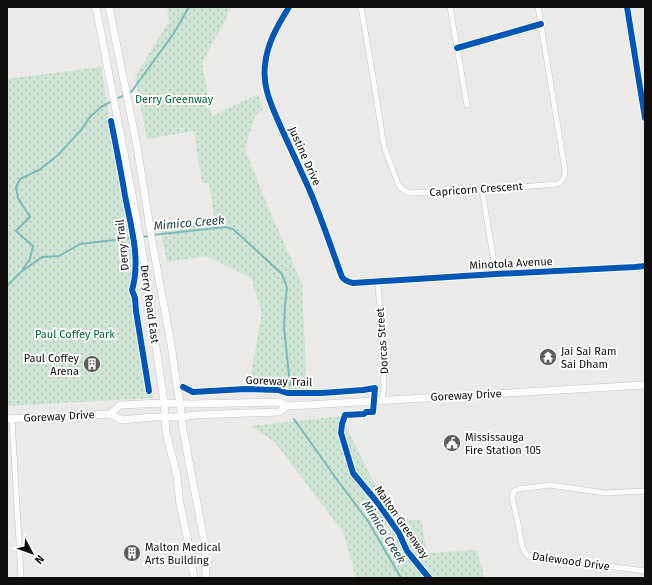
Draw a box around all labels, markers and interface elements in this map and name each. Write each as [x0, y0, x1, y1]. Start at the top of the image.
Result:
park label: Derry Greenway [135, 93, 214, 106]
street label: Justine Drive [286, 125, 323, 188]
street label: Capricorn Crescent [429, 180, 523, 199]
water label: Mimico Creek [153, 213, 226, 233]
street label: Derry Trail [113, 219, 132, 271]
street label: Minotola Avenue [469, 255, 553, 272]
street label: Derry Road East [138, 264, 161, 344]
street label: Dorcas Street [374, 307, 391, 375]
park label: Paul Coffey Park [35, 328, 115, 341]
place label: Jai Sai Ram Sai Dham [561, 345, 616, 371]
temple icon: Jai Sai Ram Sai Dham [538, 347, 558, 367]
place label: Paul Coffey Arena [24, 352, 80, 378]
building icon: Paul Coffey Arena [82, 354, 102, 374]
street label: Goreway Trail [245, 374, 313, 389]
street label: Goreway Drive [430, 387, 502, 404]
street label: Goreway Drive [23, 408, 95, 425]
place label: Mississauga Fire Station 105 [465, 431, 542, 457]
public building icon: Mississauga Fire Station 105 [442, 433, 462, 453]
street label: Malton Greenway [372, 484, 432, 562]
water label: Mimico Creek [359, 498, 409, 566]
north arrow [12, 533, 52, 573]
place label: Malton Medical Arts Building [145, 541, 221, 567]
building icon: Malton Medical Arts Building [122, 543, 142, 563]
street label: Dalewood Drive [531, 550, 610, 573]
text: N [32, 552, 46, 566]

